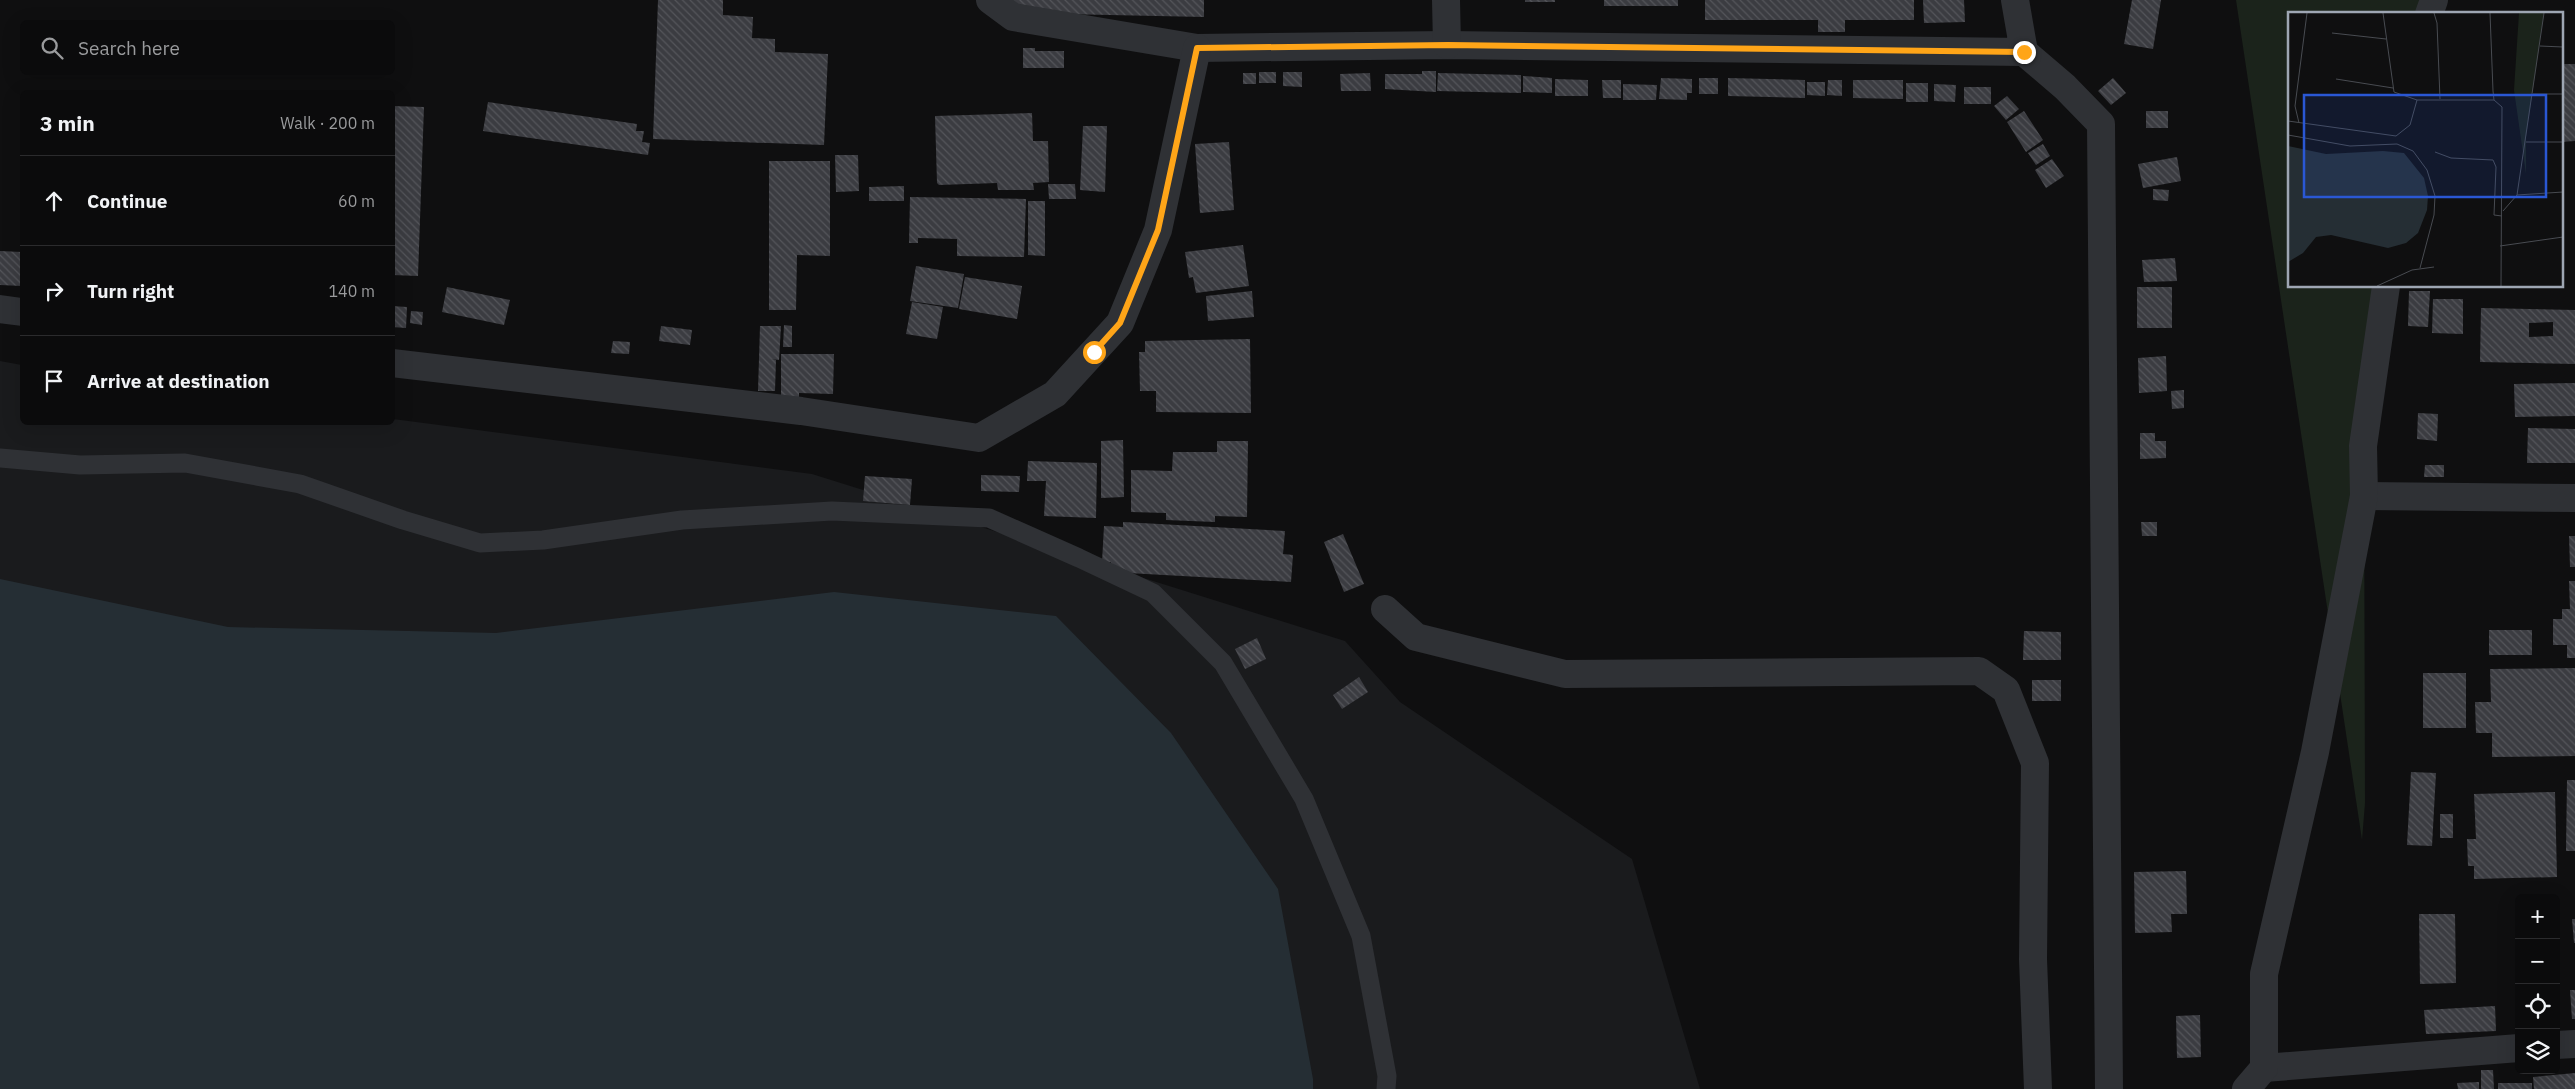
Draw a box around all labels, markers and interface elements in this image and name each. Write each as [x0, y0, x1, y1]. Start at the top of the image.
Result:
inset map [2288, 12, 2562, 288]
search box [20, 20, 395, 75]
icon: search [38, 34, 66, 62]
text: Search here [78, 36, 180, 60]
route end [2013, 41, 2036, 64]
text: 3 min [40, 109, 95, 137]
text: Walk · 200 m [280, 113, 375, 133]
icon: ahead [40, 187, 68, 215]
text: Continue [87, 189, 167, 213]
text: 60 m [338, 191, 375, 211]
icon: right [40, 277, 68, 305]
text: Turn right [87, 279, 174, 303]
text: 140 m [328, 281, 375, 301]
route start [1083, 341, 1106, 364]
icon: arrive [40, 367, 68, 395]
text: Arrive at destination [87, 369, 270, 393]
map controls [2515, 894, 2560, 1074]
button: + [2515, 894, 2560, 939]
button: − [2515, 939, 2560, 984]
button: locate [2515, 984, 2560, 1029]
button: layers [2515, 1029, 2560, 1074]

